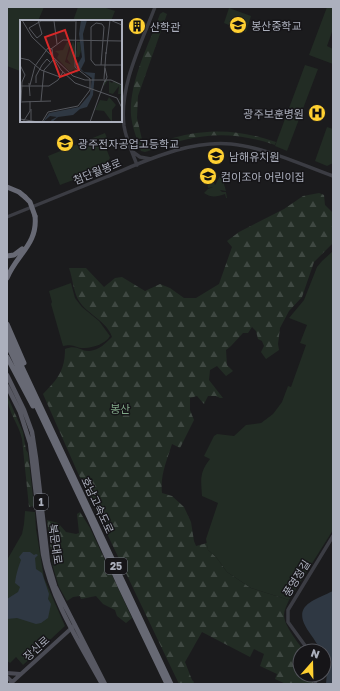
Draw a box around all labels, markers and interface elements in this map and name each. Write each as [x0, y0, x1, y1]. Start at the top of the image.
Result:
school or university icon: 봉산중학교 [228, 15, 248, 35]
building icon: 산학관 [127, 16, 147, 36]
place label: 봉산중학교 [251, 19, 302, 32]
inset map [20, 20, 122, 122]
place label: 산학관 [150, 20, 180, 33]
hospital icon: 광주보훈병원 [307, 103, 327, 123]
place label: 광주보훈병원 [243, 107, 304, 120]
school or university icon: 광주전자공업고등학교 [55, 133, 75, 153]
place label: 광주전자공업고등학교 [78, 137, 179, 150]
school or university icon: 남해유치원 [206, 146, 226, 166]
place label: 남해유치원 [229, 150, 280, 163]
street label: 첨단월봉로 [71, 155, 123, 187]
school or university icon: 컴이조아 어린이집 [198, 166, 218, 186]
place label: 컴이조아 어린이집 [221, 170, 305, 183]
park label: 봉산 [110, 402, 130, 415]
street label: 호남고속도로 [79, 475, 117, 535]
road number: 1 [34, 494, 48, 510]
street label: 북문대로 [47, 523, 65, 565]
street label: 풍영정길 [280, 557, 312, 599]
road number: 25 [105, 558, 127, 574]
street label: 장신로 [20, 633, 52, 663]
north arrow [292, 643, 332, 683]
text: N [309, 646, 322, 661]

